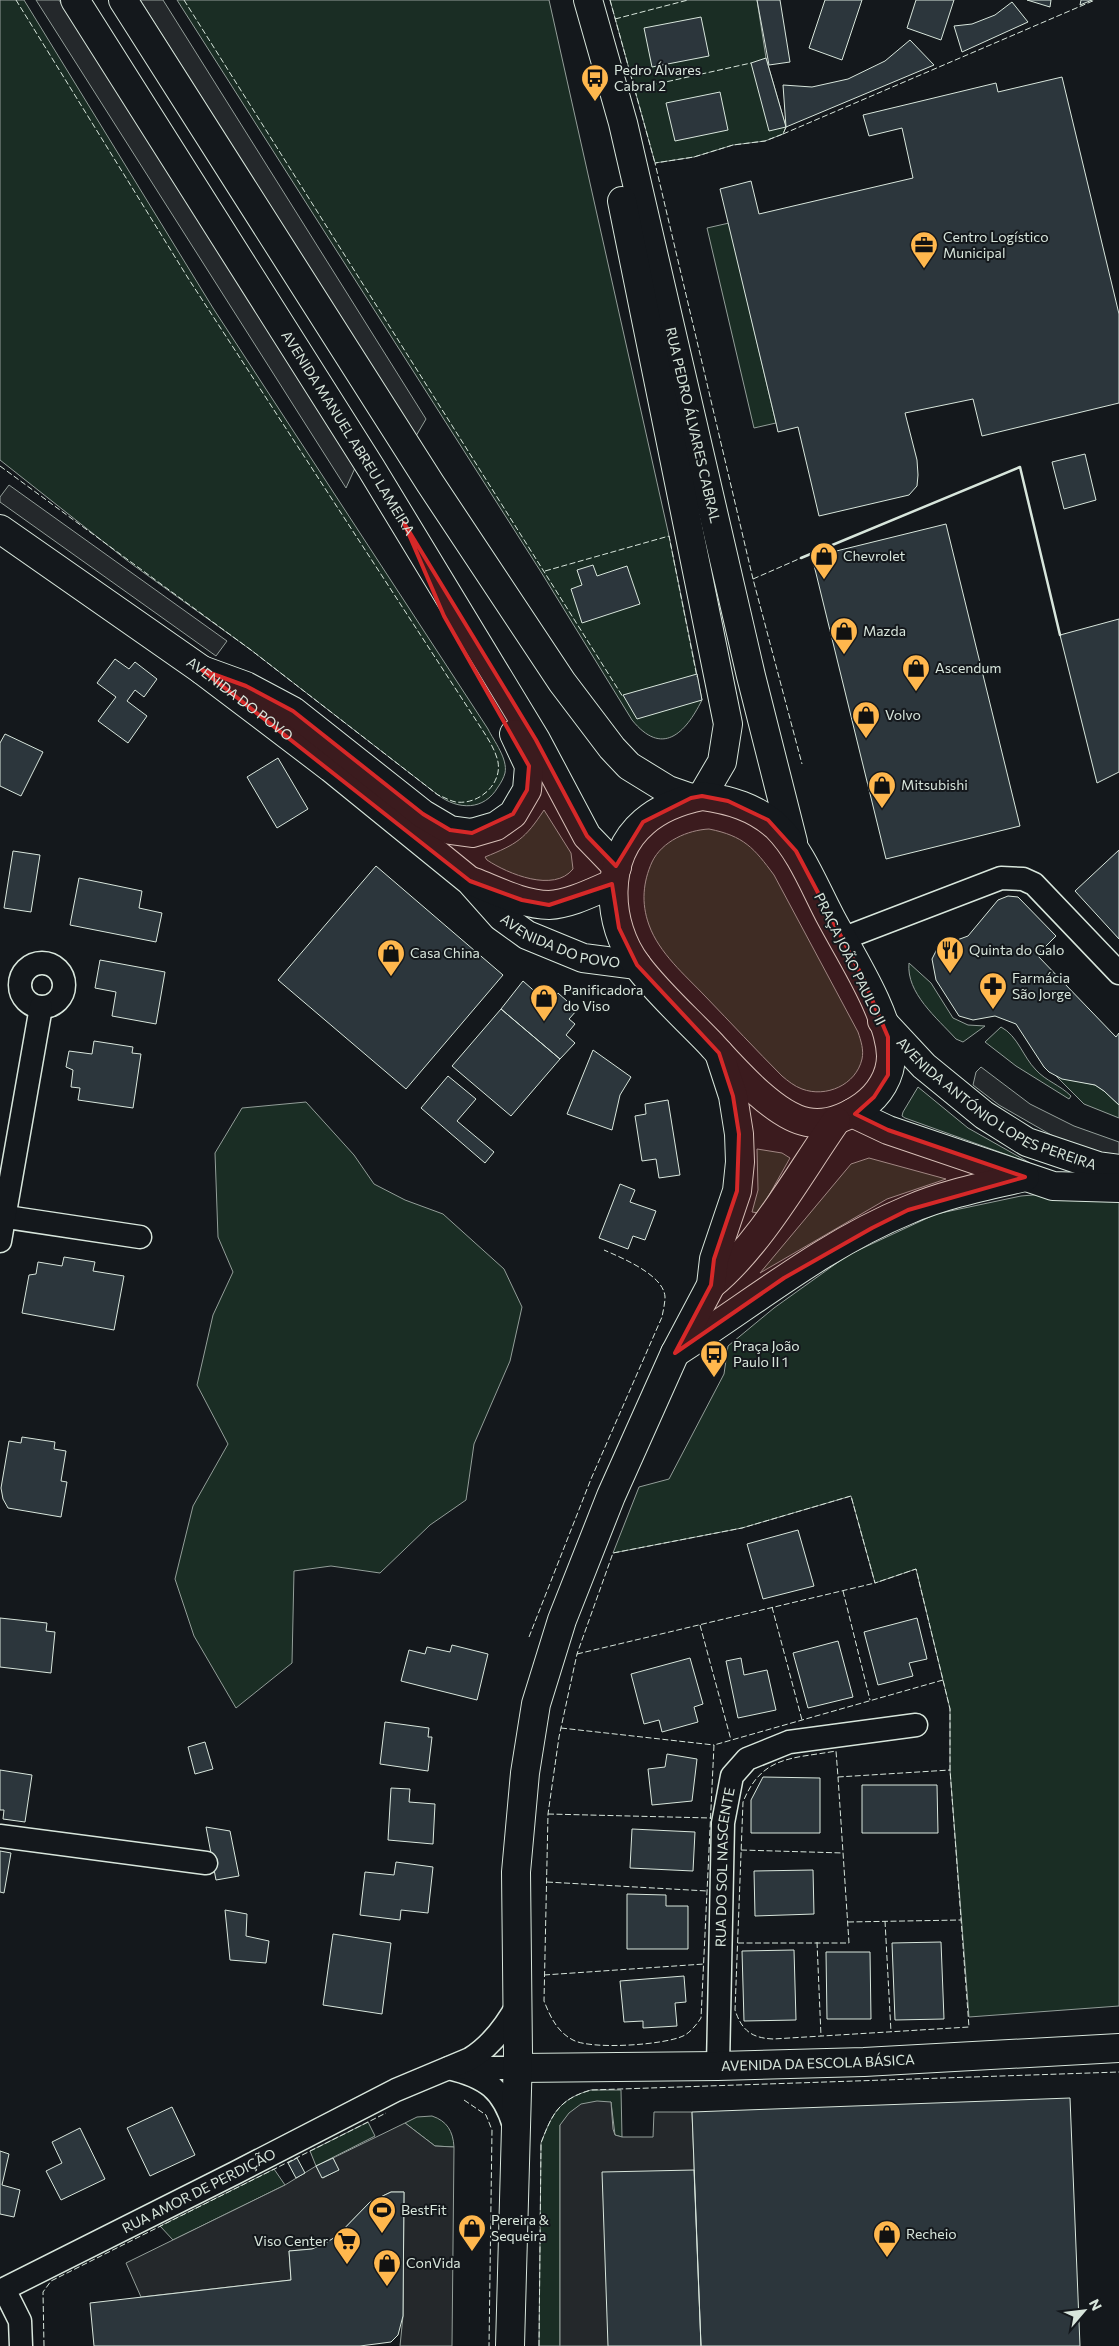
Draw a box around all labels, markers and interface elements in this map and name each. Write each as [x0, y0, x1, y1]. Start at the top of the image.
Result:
place label: Pedro Álvares Cabral 2 [614, 61, 701, 94]
bus stop icon: Pedro Álvares Cabral 2 [580, 63, 610, 102]
place label: Centro Logístico Municipal [943, 228, 1049, 261]
office icon: Centro Logístico Municipal [909, 230, 939, 269]
street label: RUA PEDRO ÁLVARES CABRAL [662, 325, 724, 525]
street label: AVENIDA MANUEL ABREU LAMEIRA [278, 327, 419, 538]
shop icon: Chevrolet [809, 541, 839, 580]
place label: Chevrolet [843, 547, 906, 564]
shop icon: Mazda [829, 616, 859, 655]
place label: Mazda [863, 622, 906, 639]
street label: AVENIDA DO POVO [184, 653, 297, 744]
shop icon: Ascendum [901, 653, 931, 692]
place label: Ascendum [935, 659, 1001, 676]
shop icon: Volvo [851, 700, 881, 739]
place label: Volvo [885, 706, 921, 723]
shop icon: Mitsubishi [867, 770, 897, 809]
place label: Mitsubishi [901, 776, 968, 793]
street label: PRAÇA JOÃO PAULO II [811, 890, 890, 1028]
street label: AVENIDA DO POVO [497, 910, 621, 971]
restaurant icon: Quinta do Galo [935, 935, 965, 974]
shop icon: Casa China [376, 938, 406, 977]
place label: Quinta do Galo [969, 941, 1064, 958]
place label: Casa China [410, 944, 480, 961]
place label: Farmácia São Jorge [1012, 969, 1071, 1002]
pharmacy icon: Farmácia São Jorge [978, 971, 1008, 1010]
place label: Panificadora do Viso [563, 981, 643, 1014]
shop icon: Panificadora do Viso [529, 983, 559, 1022]
street label: AVENIDA ANTÓNIO LOPES PEREIRA [893, 1033, 1099, 1173]
place label: Praça João Paulo II 1 [733, 1337, 800, 1370]
bus stop icon: Praça João Paulo II 1 [699, 1339, 729, 1378]
street label: RUA DO SOL NASCENTE [711, 1786, 738, 1947]
street label: AVENIDA DA ESCOLA BÁSICA [721, 2050, 915, 2074]
street label: RUA AMOR DE PERDIÇÃO [119, 2145, 278, 2236]
sports icon: BestFit [367, 2195, 397, 2234]
place label: BestFit [401, 2201, 447, 2218]
place label: Pereira & Sequeira [491, 2211, 550, 2244]
shop icon: Pereira & Sequeira [457, 2213, 487, 2252]
shop icon: Recheio [872, 2219, 902, 2258]
place label: Recheio [906, 2225, 957, 2242]
supermarket icon: Viso Center [332, 2226, 362, 2265]
place label: Viso Center [254, 2232, 328, 2249]
shop icon: ConVida [372, 2248, 402, 2287]
place label: ConVida [406, 2254, 461, 2271]
north arrow [1059, 2286, 1109, 2336]
text: N [1086, 2296, 1106, 2313]

